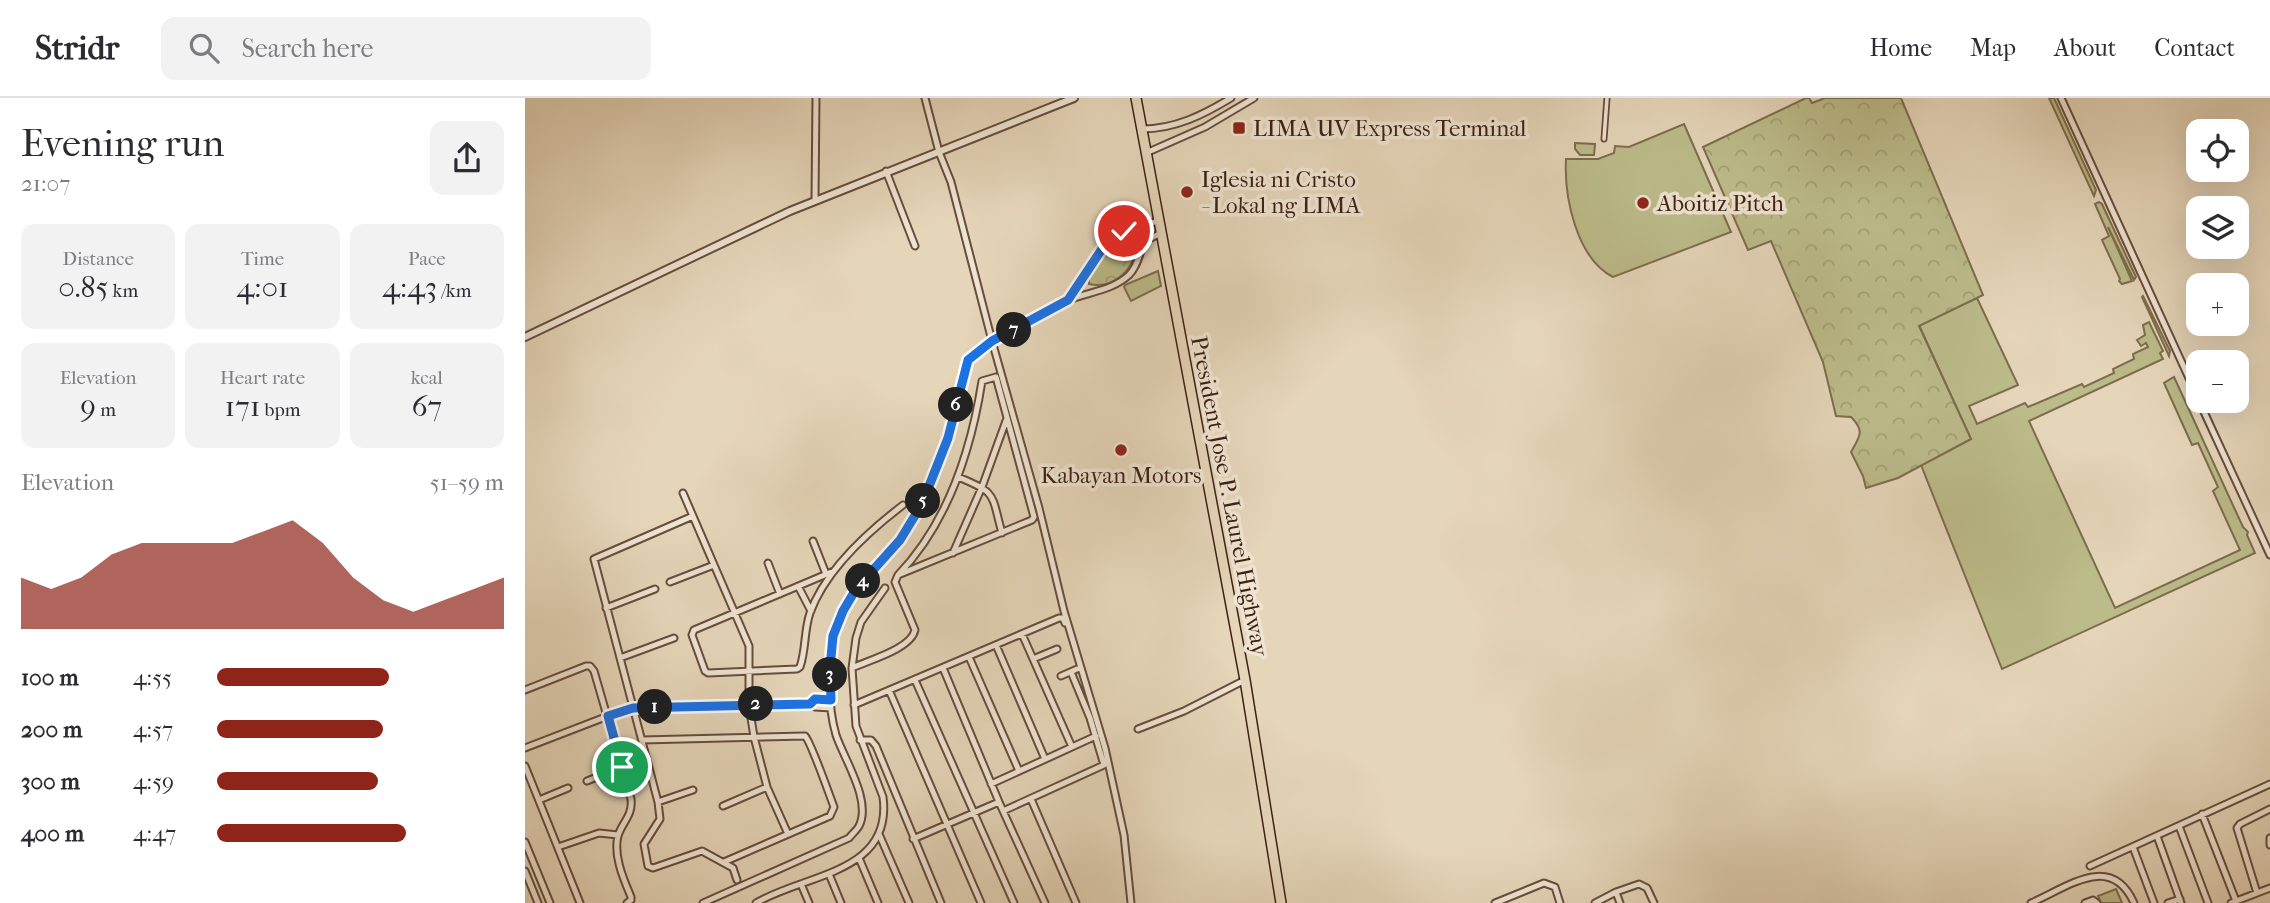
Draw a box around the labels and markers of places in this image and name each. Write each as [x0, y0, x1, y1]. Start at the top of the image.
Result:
place label: LIMA UV Express Terminal [1253, 115, 1527, 142]
marker: LIMA UV Express Terminal [1231, 120, 1247, 136]
place label: Iglesia ni Cristo - Lokal ng LIMA [1201, 166, 1362, 219]
marker: Iglesia ni Cristo - Lokal ng LIMA [1179, 184, 1195, 200]
place label: Aboitiz Pitch [1656, 190, 1784, 217]
marker: Aboitiz Pitch [1635, 195, 1651, 211]
pin [1094, 201, 1154, 261]
pin: 7 [997, 313, 1031, 348]
pin: 6 [939, 388, 973, 422]
marker: Kabayan Motors [1113, 442, 1129, 458]
place label: Kabayan Motors [1040, 462, 1202, 489]
pin: 5 [905, 484, 941, 518]
pin: 4 [845, 564, 881, 598]
pin: 3 [813, 658, 847, 692]
pin: 2 [739, 686, 773, 722]
pin: 1 [638, 690, 673, 724]
pin [592, 737, 652, 797]

